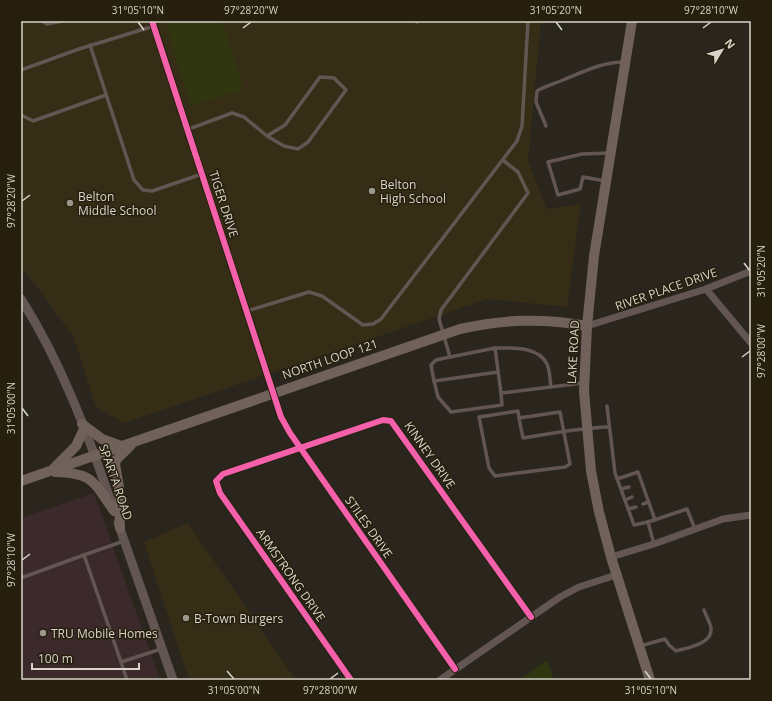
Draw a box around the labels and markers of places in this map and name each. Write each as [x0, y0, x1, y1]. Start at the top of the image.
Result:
place label: Belton High School [380, 176, 446, 207]
marker: Belton High School [367, 186, 377, 196]
place label: Belton Middle School [78, 188, 157, 219]
marker: Belton Middle School [65, 198, 75, 208]
place label: B-Town Burgers [194, 610, 283, 627]
marker: B-Town Burgers [181, 613, 191, 623]
place label: TRU Mobile Homes [51, 625, 158, 642]
marker: TRU Mobile Homes [38, 628, 48, 638]

